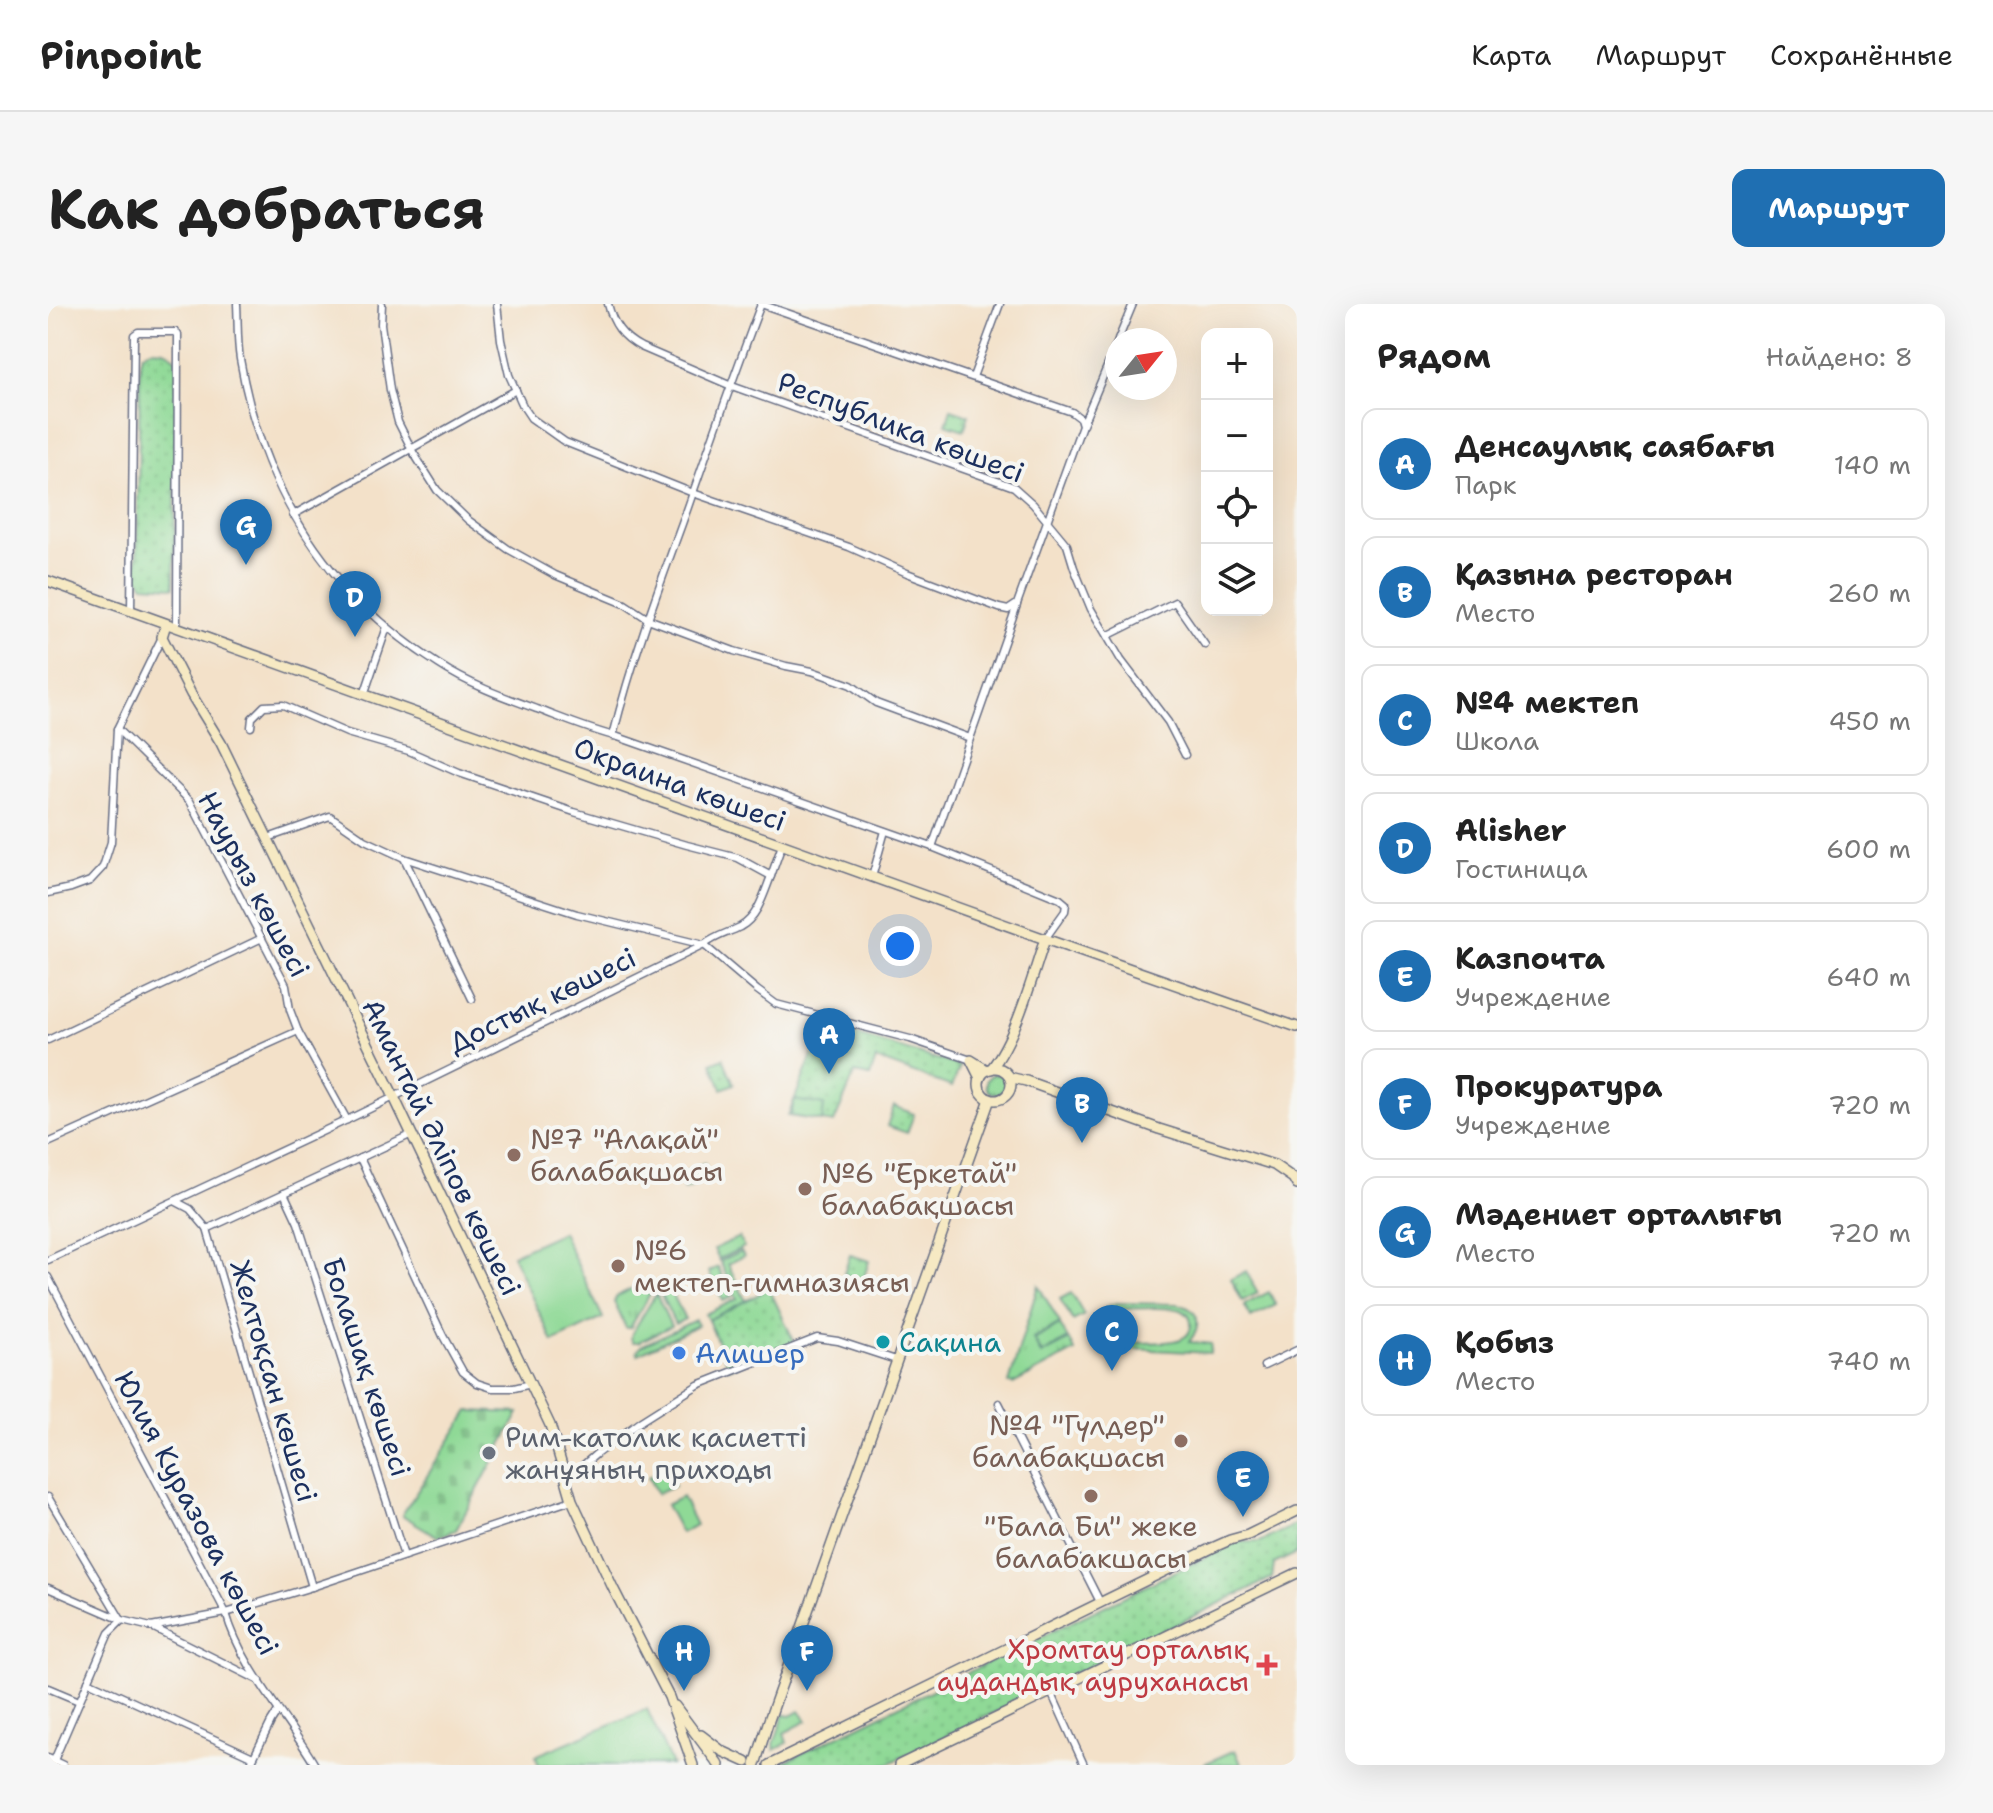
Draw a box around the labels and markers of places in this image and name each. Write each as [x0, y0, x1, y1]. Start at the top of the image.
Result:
pin: G [220, 499, 272, 565]
pin: D [329, 571, 381, 637]
pin: A [803, 1008, 855, 1074]
pin: B [1056, 1077, 1108, 1143]
place label: №7 "Алақай" балабақшасы [530, 1120, 723, 1190]
marker: №7 "Алақай" балабақшасы [505, 1146, 523, 1164]
place label: №6 "Еркетай" балабақшасы [821, 1154, 1017, 1224]
marker: №6 "Еркетай" балабақшасы [796, 1180, 814, 1198]
place label: №6 мектеп-гимназиясы [634, 1231, 910, 1301]
marker: №6 мектеп-гимназиясы [609, 1257, 627, 1275]
pin: C [1086, 1305, 1138, 1371]
place label: Сақина [899, 1323, 1001, 1361]
marker: Сақина [874, 1333, 892, 1351]
place label: Алишер [695, 1334, 805, 1372]
marker: Алишер [670, 1344, 688, 1362]
place label: №4 "Гүлдер" балабақшасы [972, 1406, 1165, 1476]
place label: Рим-католик қасиетті жанұяның приходы [505, 1418, 807, 1488]
marker: №4 "Гүлдер" балабақшасы [1172, 1432, 1190, 1450]
marker: Рим-католик қасиетті жанұяның приходы [480, 1444, 498, 1462]
pin: E [1217, 1451, 1269, 1517]
marker: "Бала Би" жеке балабакшасы [1082, 1487, 1100, 1505]
place label: "Бала Би" жеке балабакшасы [984, 1507, 1198, 1577]
pin: H [658, 1625, 710, 1691]
pin: F [781, 1625, 833, 1691]
place label: Хромтау орталық аудандық ауруханасы [937, 1630, 1249, 1700]
marker: Хромтау орталық аудандық ауруханасы [1256, 1654, 1278, 1676]

